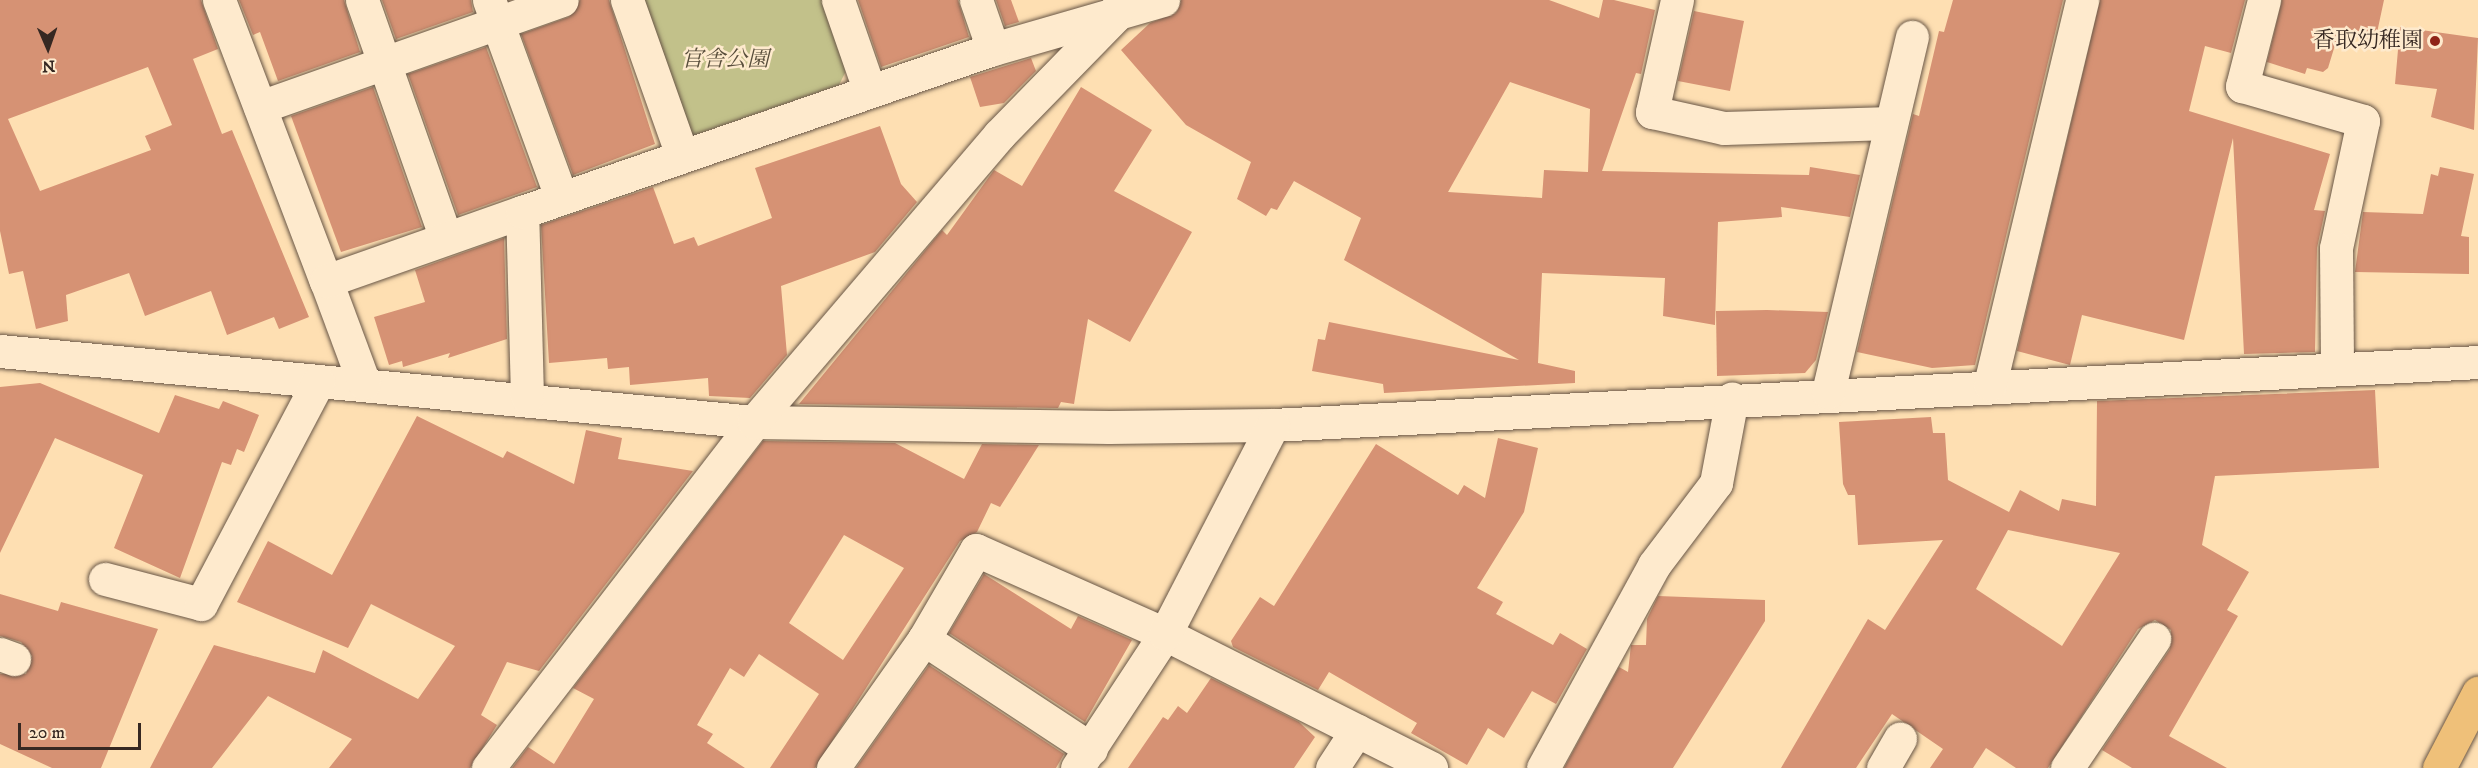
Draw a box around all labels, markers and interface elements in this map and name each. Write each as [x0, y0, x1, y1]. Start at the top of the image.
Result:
north arrow [18, 18, 78, 78]
place label: 香取幼稚園 [2313, 28, 2423, 54]
marker: 香取幼稚園 [2428, 34, 2442, 48]
park label: 官舎公園 [681, 47, 769, 73]
text: N [42, 56, 56, 76]
scale bar [21, 711, 144, 749]
text: 20 m [29, 722, 65, 744]

